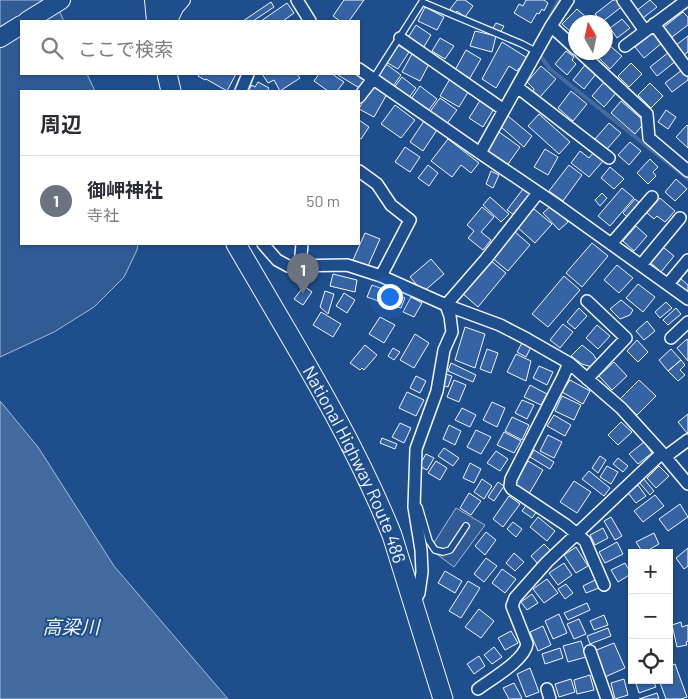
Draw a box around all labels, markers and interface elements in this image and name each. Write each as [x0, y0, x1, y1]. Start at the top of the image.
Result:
north arrow [568, 15, 613, 60]
search box [20, 20, 360, 75]
icon: search [38, 34, 66, 62]
text: ここで検索 [78, 37, 173, 60]
text: 周辺 [40, 111, 82, 136]
text: 御岬神社 [87, 178, 163, 201]
text: 1 [53, 191, 59, 210]
text: 50 m [306, 191, 340, 210]
text: 寺社 [87, 205, 119, 224]
pin: 1 [287, 253, 319, 294]
your location [377, 284, 403, 310]
street label: National Highway Route 486 [298, 362, 411, 566]
map controls [628, 549, 673, 684]
button: + [628, 549, 673, 594]
button: − [628, 594, 673, 639]
water label: 高梁川 [42, 615, 101, 638]
button: locate [628, 639, 673, 684]

